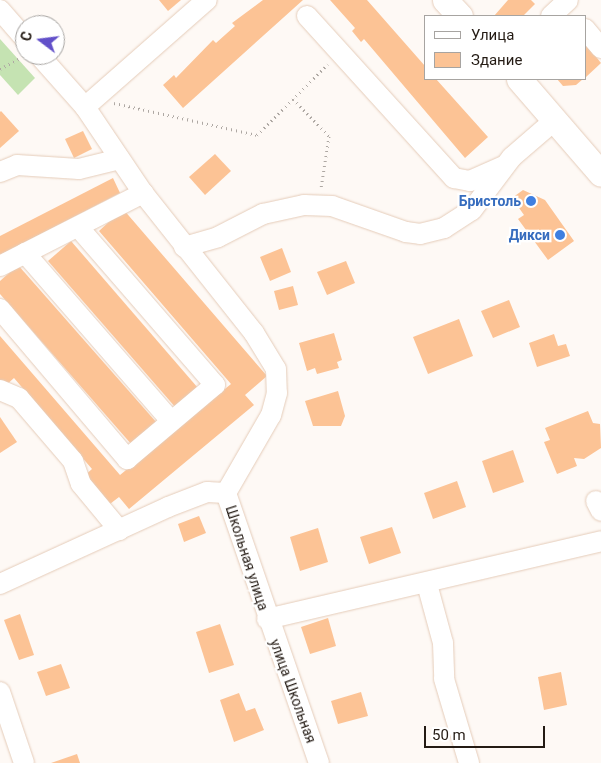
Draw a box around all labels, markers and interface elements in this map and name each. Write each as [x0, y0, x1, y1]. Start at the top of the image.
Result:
north arrow [15, 15, 65, 65]
legend [424, 15, 586, 80]
text: Улица [471, 26, 514, 44]
text: С [18, 30, 35, 43]
text: Здание [471, 51, 522, 69]
place label: Бристоль [459, 193, 521, 209]
marker: Бристоль [525, 195, 537, 207]
place label: Дикси [509, 227, 550, 243]
marker: Дикси [554, 229, 566, 241]
street label: Школьная улица [222, 503, 272, 613]
street label: улица Школьная [266, 637, 320, 745]
scale bar [426, 716, 547, 748]
text: 50 m [432, 726, 466, 744]

